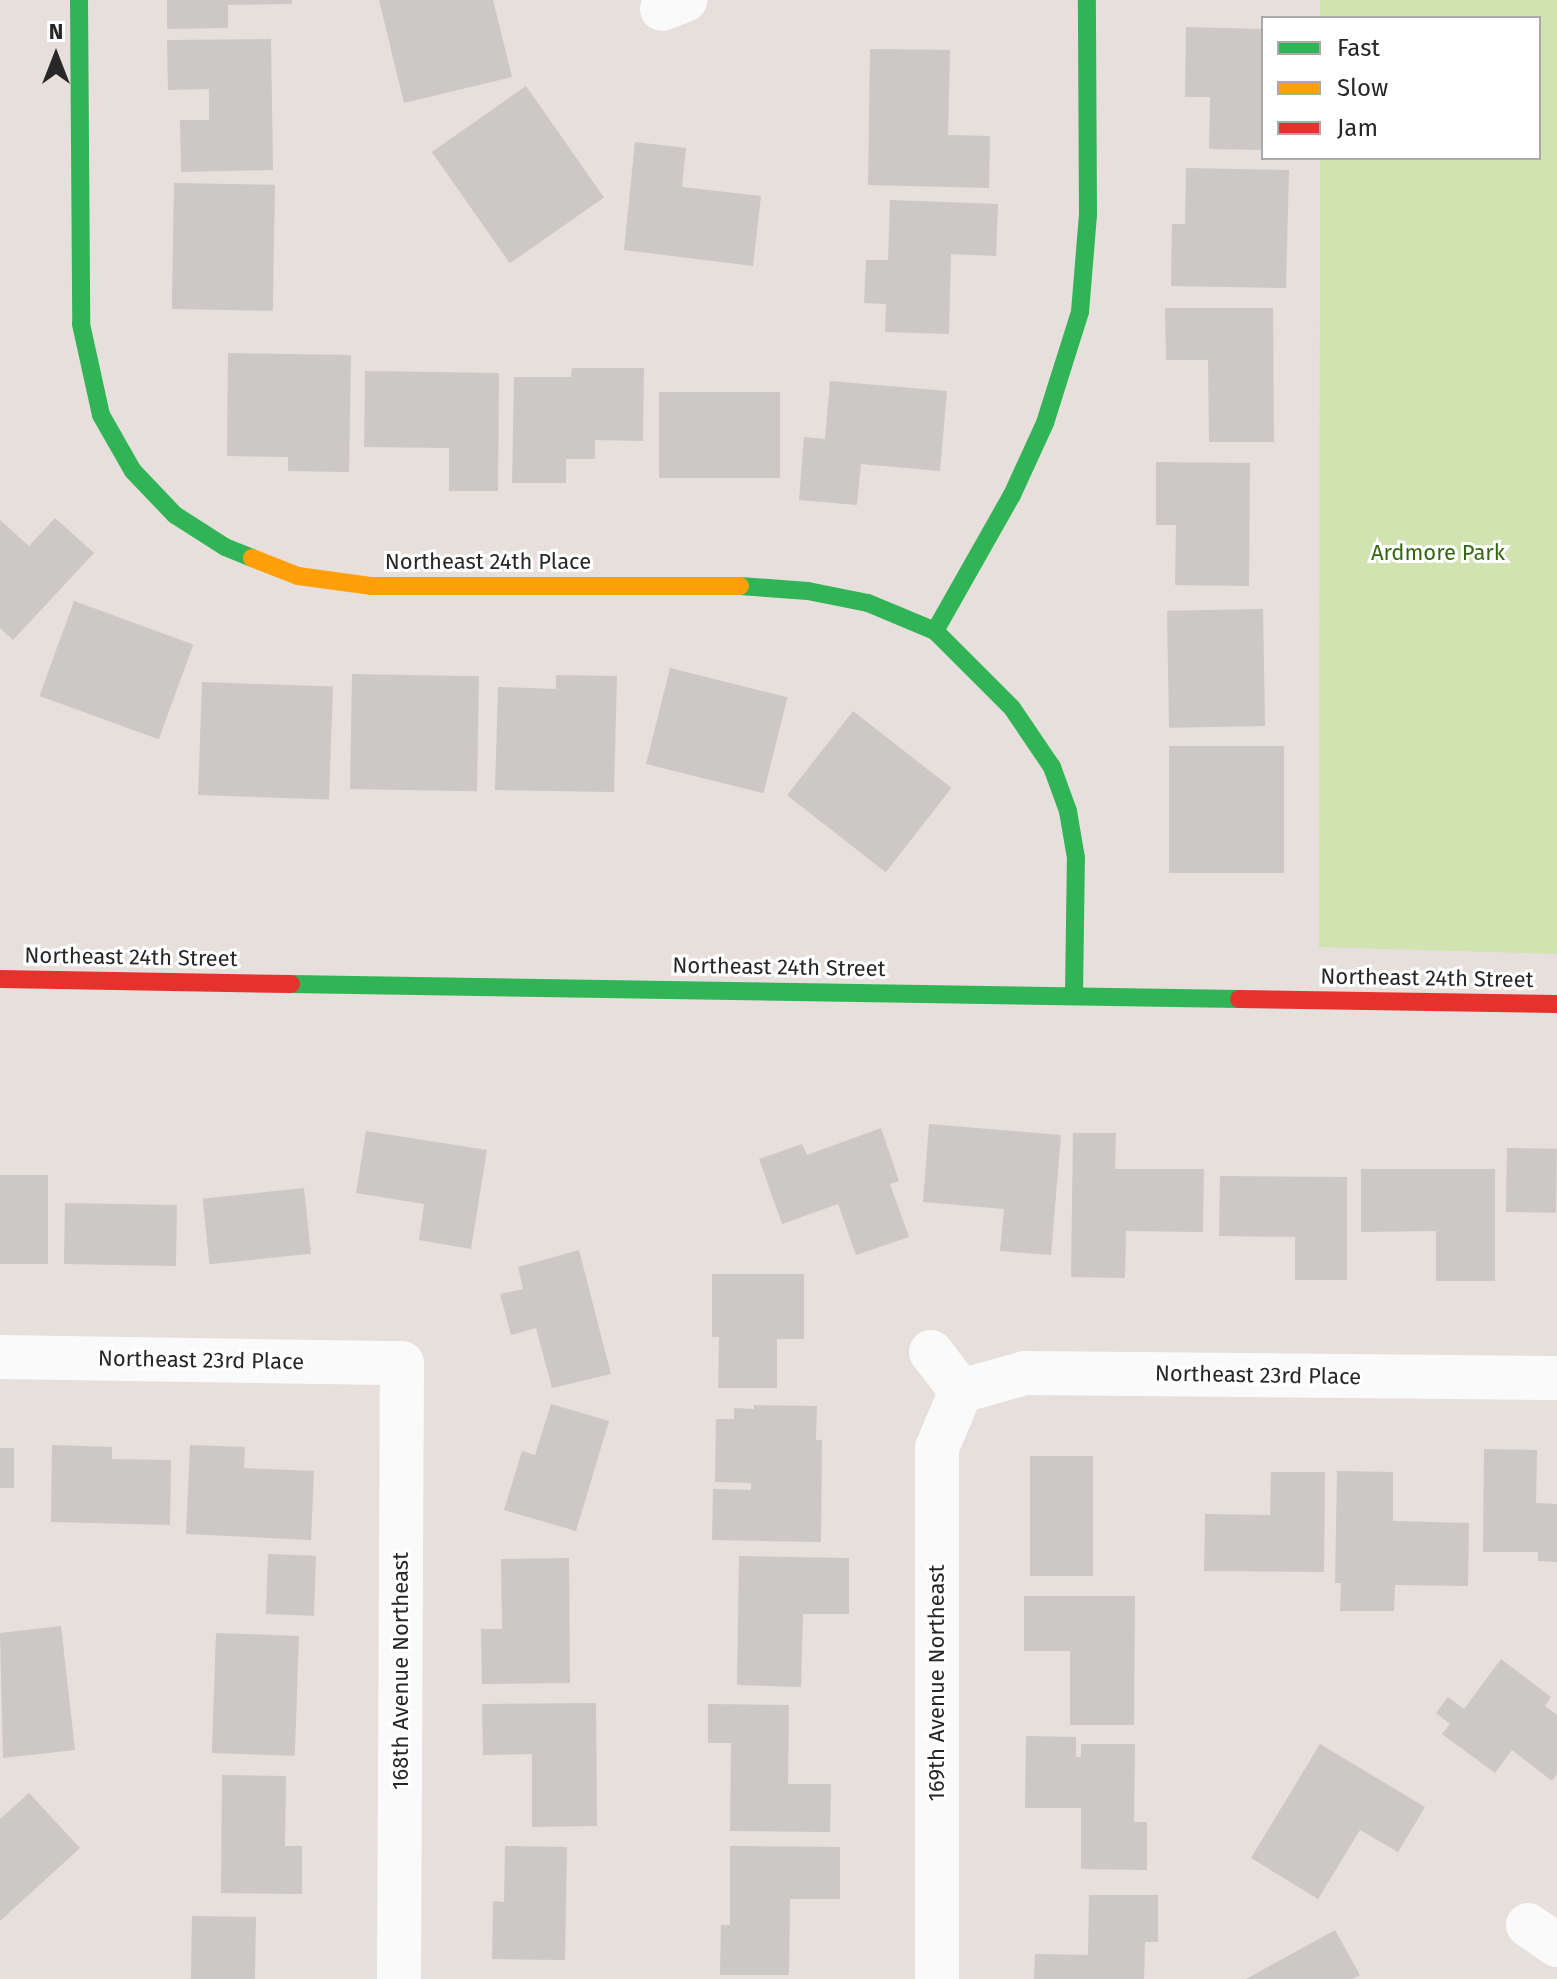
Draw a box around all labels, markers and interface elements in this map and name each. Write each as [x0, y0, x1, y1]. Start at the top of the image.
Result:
north arrow [16, 16, 96, 96]
legend [1261, 16, 1541, 160]
text: N [49, 18, 63, 45]
text: Fast [1337, 34, 1380, 62]
text: Slow [1337, 74, 1388, 102]
text: Jam [1337, 114, 1378, 142]
park label: Ardmore Park [1371, 540, 1505, 566]
street label: Northeast 24th Place [385, 549, 591, 575]
street label: Northeast 24th Street [24, 942, 238, 972]
street label: Northeast 24th Street [672, 952, 886, 982]
street label: Northeast 24th Street [1320, 963, 1534, 993]
street label: Northeast 23rd Place [98, 1345, 304, 1375]
street label: Northeast 23rd Place [1155, 1360, 1361, 1390]
street label: 168th Avenue Northeast [388, 1552, 414, 1790]
street label: 169th Avenue Northeast [924, 1565, 950, 1801]

